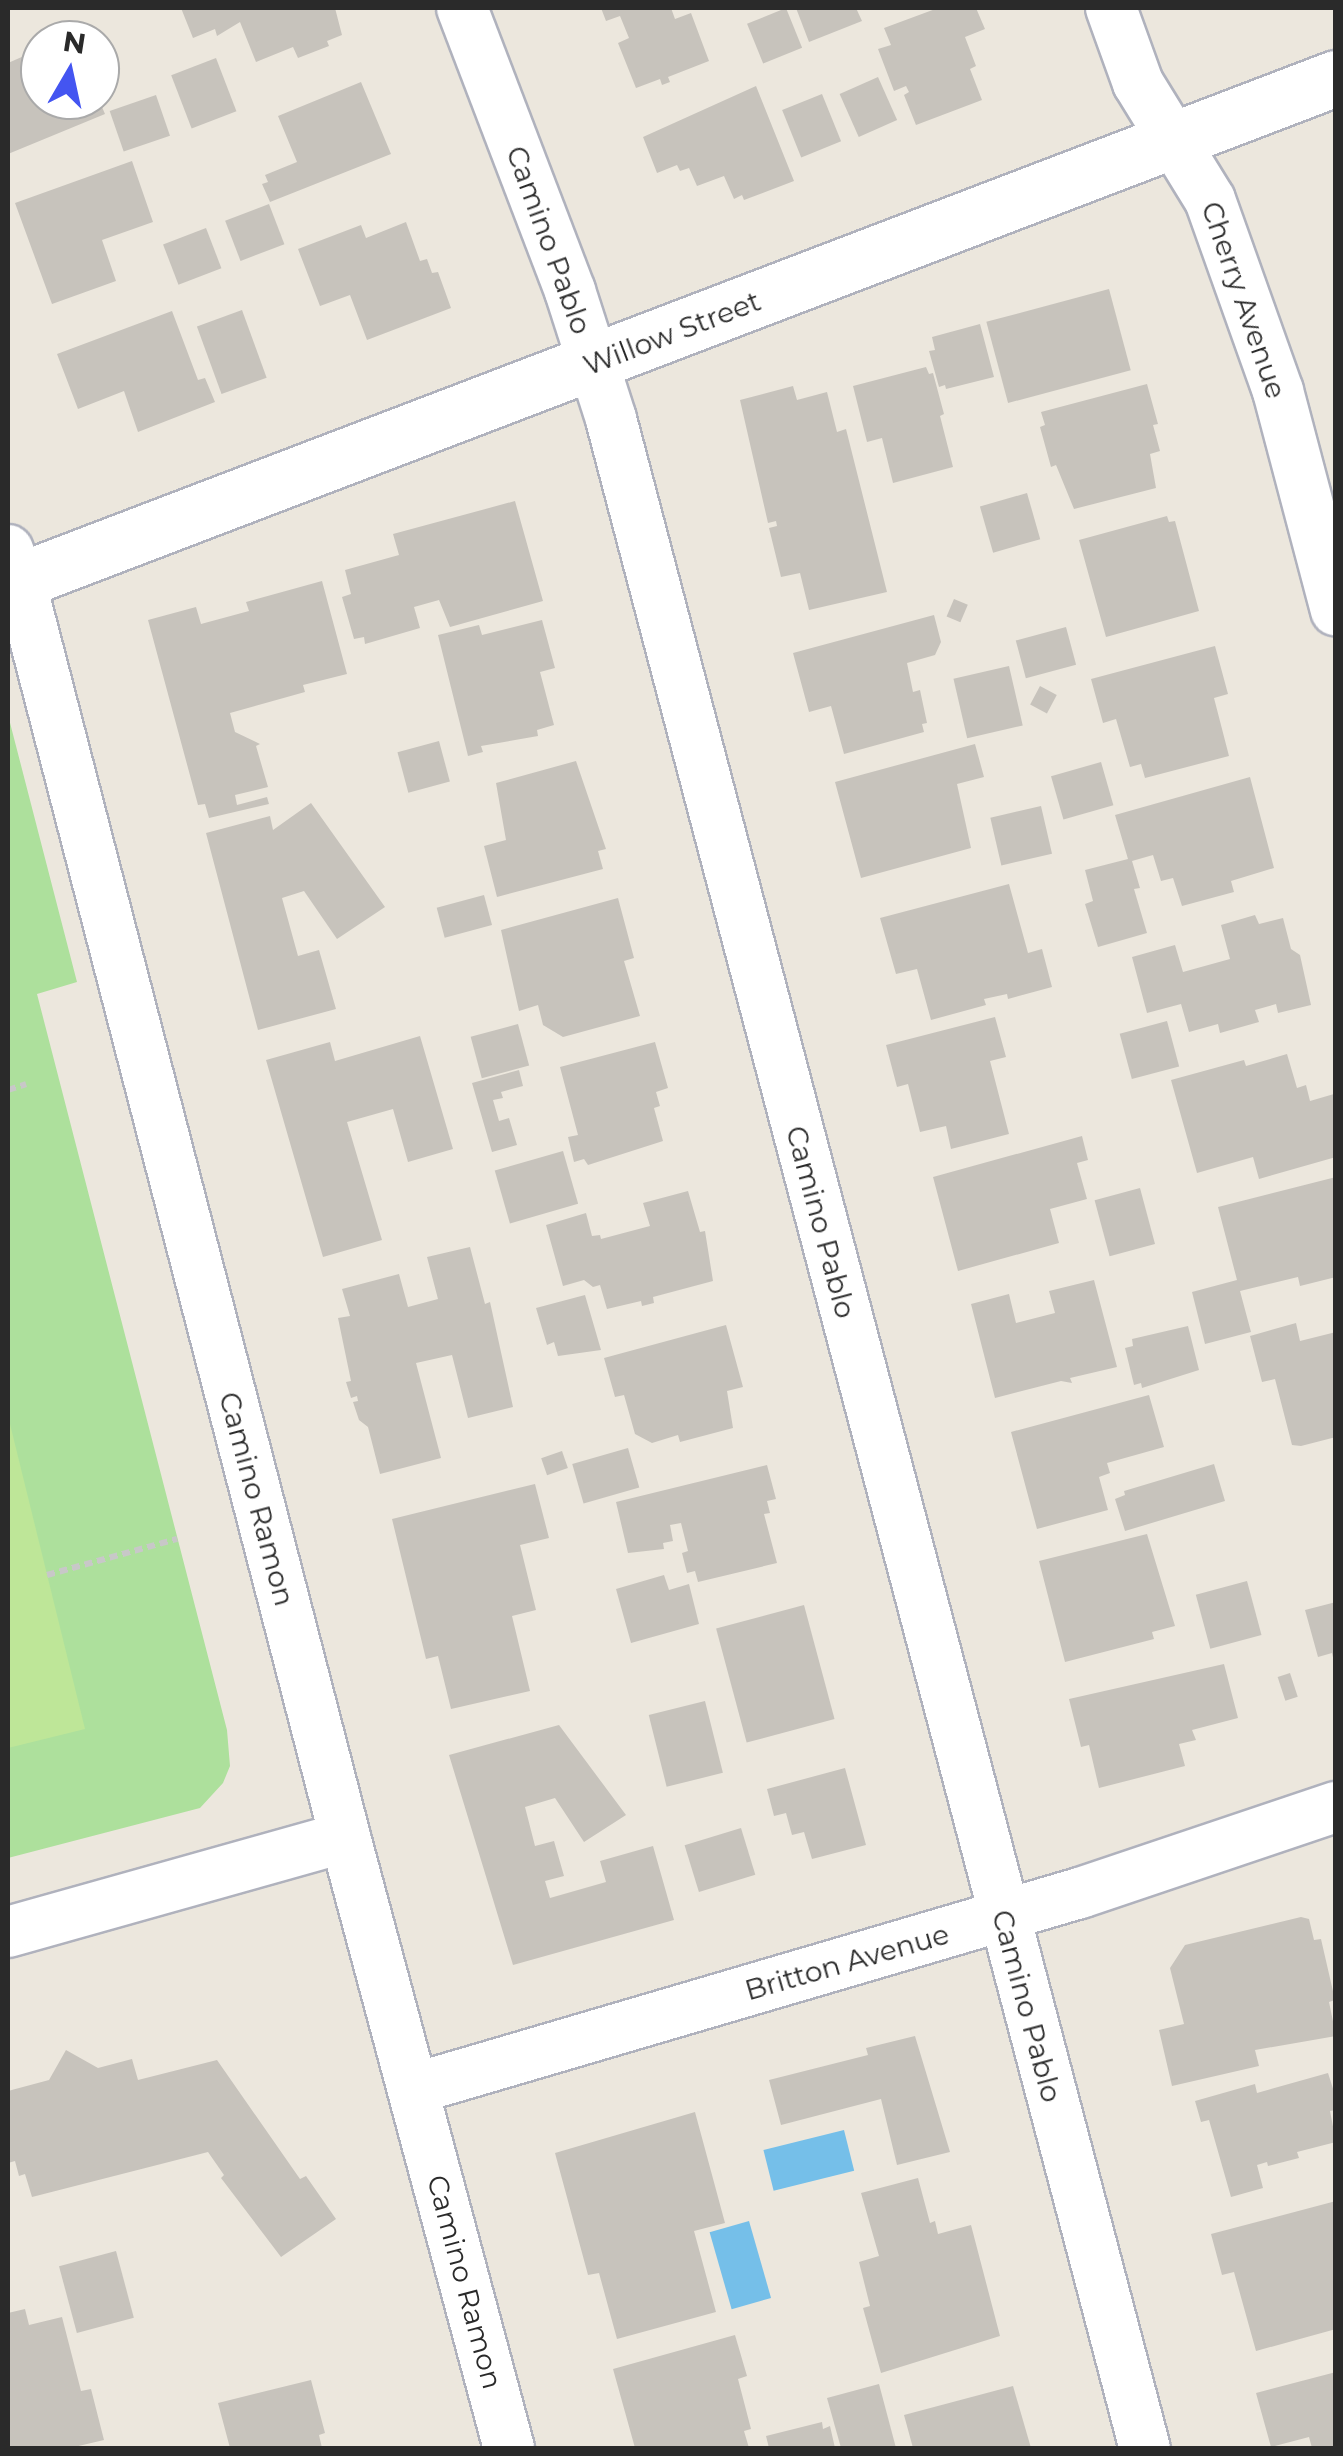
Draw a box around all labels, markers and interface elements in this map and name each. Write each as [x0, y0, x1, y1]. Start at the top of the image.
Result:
north arrow [20, 20, 120, 120]
text: N [61, 24, 88, 61]
street label: Camino Pablo [499, 141, 599, 339]
street label: Cherry Avenue [1195, 197, 1293, 403]
street label: Willow Street [579, 284, 765, 382]
street label: Camino Pablo [779, 1122, 863, 1322]
street label: Camino Ramon [212, 1388, 302, 1610]
street label: Camino Pablo [985, 1906, 1069, 2106]
street label: Britton Avenue [741, 1917, 953, 2007]
street label: Camino Ramon [420, 2171, 510, 2393]

